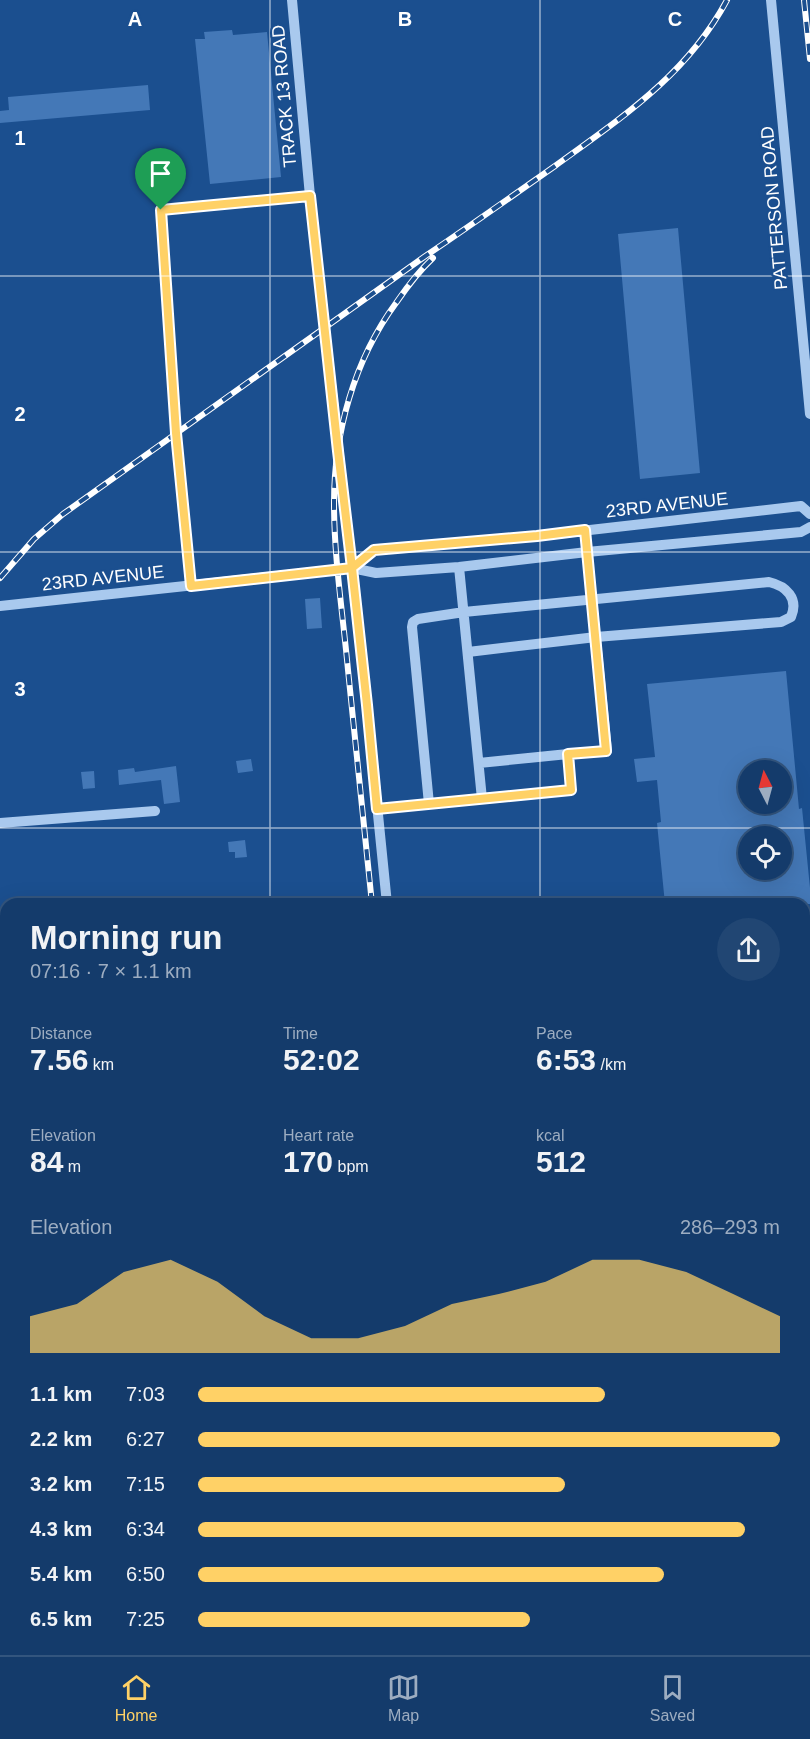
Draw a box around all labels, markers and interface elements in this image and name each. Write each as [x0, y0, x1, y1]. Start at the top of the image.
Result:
text: A [128, 8, 142, 30]
text: B [398, 8, 412, 30]
text: C [668, 8, 682, 30]
street label: TRACK 13 ROAD [268, 24, 300, 168]
street label: PATTERSON ROAD [757, 125, 791, 291]
text: 1 [14, 127, 26, 149]
pin [135, 148, 186, 210]
icon: arrive [144, 157, 177, 190]
text: 2 [14, 403, 26, 425]
street label: 23RD AVENUE [605, 489, 729, 521]
street label: 23RD AVENUE [41, 562, 165, 594]
text: 3 [14, 678, 26, 700]
north arrow [738, 760, 792, 814]
map controls [738, 760, 792, 880]
button: locate [738, 826, 792, 880]
button: share [717, 918, 780, 981]
text: Morning run [30, 919, 222, 956]
text: 07:16 · 7 × 1.1 km [30, 960, 192, 982]
text: Distance [30, 1025, 92, 1042]
text: Time [283, 1025, 318, 1042]
text: Pace [536, 1025, 572, 1042]
text: 7.56 [30, 1043, 88, 1076]
text: 52:02 [283, 1043, 360, 1076]
text: 6:53 [536, 1043, 596, 1076]
text: km [88, 1056, 114, 1073]
text: /km [596, 1056, 626, 1073]
text: Elevation [30, 1127, 96, 1144]
text: Heart rate [283, 1127, 354, 1144]
text: kcal [536, 1127, 564, 1144]
text: 84 [30, 1145, 63, 1178]
text: 170 [283, 1145, 333, 1178]
text: 512 [536, 1145, 586, 1178]
text: m [63, 1158, 81, 1175]
text: bpm [333, 1158, 369, 1175]
text: Elevation [30, 1216, 112, 1238]
text: 286–293 m [680, 1216, 780, 1238]
text: 1.1 km [30, 1383, 92, 1405]
text: 7:03 [126, 1383, 165, 1405]
text: 2.2 km [30, 1428, 92, 1450]
text: 6:27 [126, 1428, 165, 1450]
text: 3.2 km [30, 1473, 92, 1495]
text: 7:15 [126, 1473, 165, 1495]
text: 4.3 km [30, 1518, 92, 1540]
text: 6:34 [126, 1518, 165, 1540]
text: 5.4 km [30, 1563, 92, 1585]
text: 6:50 [126, 1563, 165, 1585]
text: 6.5 km [30, 1608, 92, 1630]
text: 7:25 [126, 1608, 165, 1630]
tab: Home [115, 1671, 158, 1725]
tab: Map [387, 1671, 420, 1725]
tab: Saved [650, 1671, 695, 1725]

